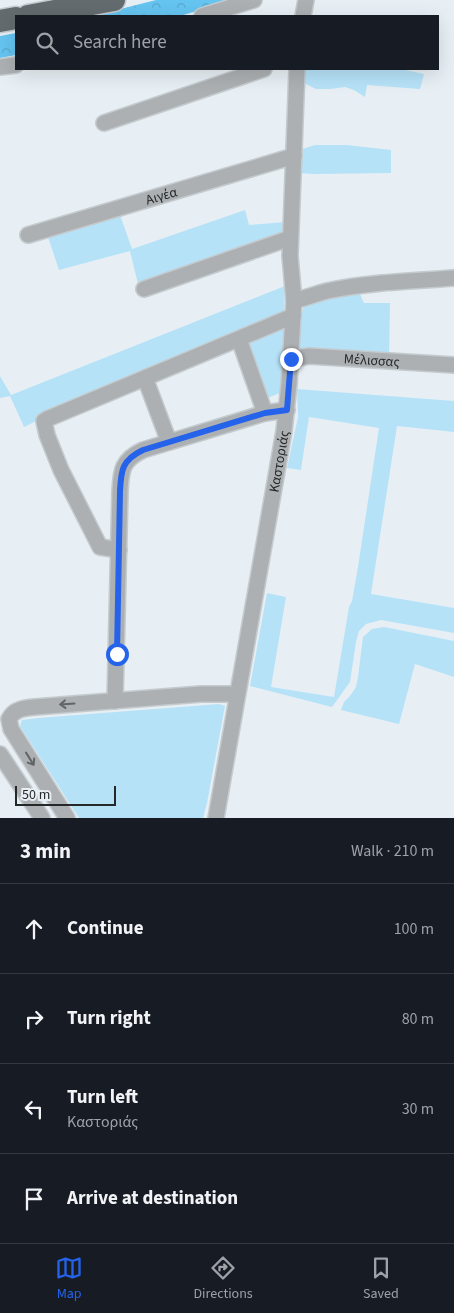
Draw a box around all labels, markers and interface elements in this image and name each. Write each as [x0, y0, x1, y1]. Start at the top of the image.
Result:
search box [15, 15, 439, 70]
icon: search [33, 29, 61, 57]
text: Search here [73, 29, 167, 56]
street label: Αιγέα [143, 182, 180, 211]
route end [280, 348, 303, 371]
street label: Μέλισσας [343, 349, 400, 373]
street label: Καστοριάς [264, 429, 295, 494]
route start [106, 643, 129, 666]
one-way arrow [59, 700, 75, 709]
one-way arrow [25, 751, 35, 765]
scale bar [15, 783, 116, 806]
text: 50 m [22, 785, 50, 805]
text: 3 min [20, 836, 71, 866]
text: Walk · 210 m [351, 840, 434, 862]
icon: ahead [20, 915, 48, 943]
text: Continue [67, 915, 144, 942]
text: 100 m [394, 918, 434, 940]
icon: right [20, 1005, 48, 1033]
text: Turn right [67, 1005, 151, 1032]
text: 80 m [402, 1008, 434, 1030]
text: Turn left [67, 1084, 138, 1111]
icon: left [20, 1095, 48, 1123]
text: 30 m [402, 1098, 434, 1120]
text: Καστοριάς [67, 1111, 138, 1133]
icon: arrive [20, 1185, 48, 1213]
text: Arrive at destination [67, 1185, 238, 1212]
tab: Map [55, 1254, 83, 1304]
tab: Directions [193, 1254, 253, 1304]
tab: Saved [363, 1254, 399, 1304]

